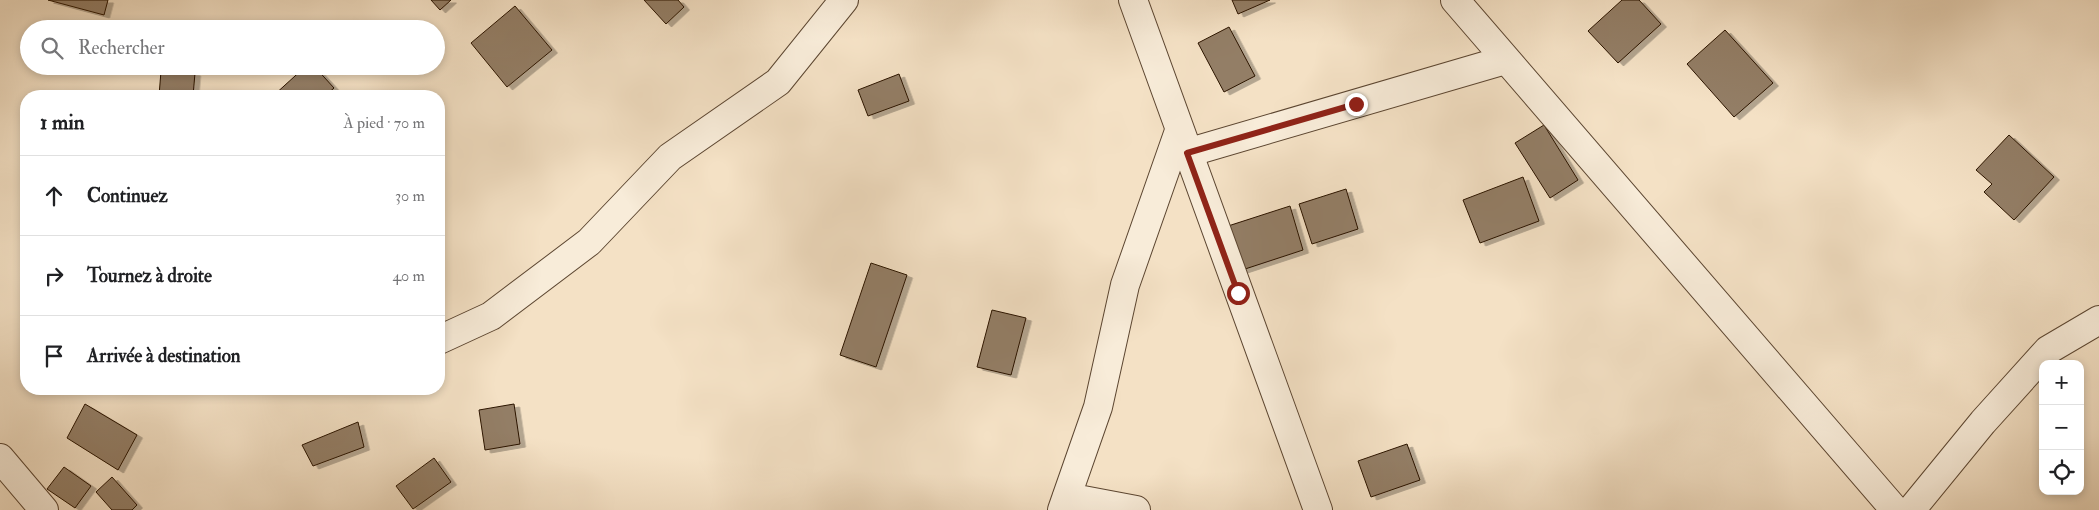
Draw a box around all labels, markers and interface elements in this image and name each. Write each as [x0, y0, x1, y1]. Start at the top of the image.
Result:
search box [20, 20, 445, 75]
icon: search [38, 34, 66, 62]
text: Rechercher [78, 36, 165, 60]
route end [1345, 93, 1368, 116]
text: 1 min [40, 109, 85, 136]
text: À pied · 70 m [344, 113, 425, 133]
icon: ahead [40, 182, 68, 210]
text: Continuez [87, 184, 168, 208]
text: 30 m [395, 186, 425, 206]
icon: right [40, 262, 68, 290]
text: Tournez à droite [87, 264, 212, 288]
text: 40 m [392, 266, 425, 286]
route start [1227, 282, 1250, 305]
icon: arrive [40, 342, 68, 370]
text: Arrivée à destination [87, 344, 241, 368]
map controls [2039, 360, 2084, 495]
button: + [2039, 360, 2084, 405]
button: − [2039, 405, 2084, 450]
button: locate [2039, 450, 2084, 495]

